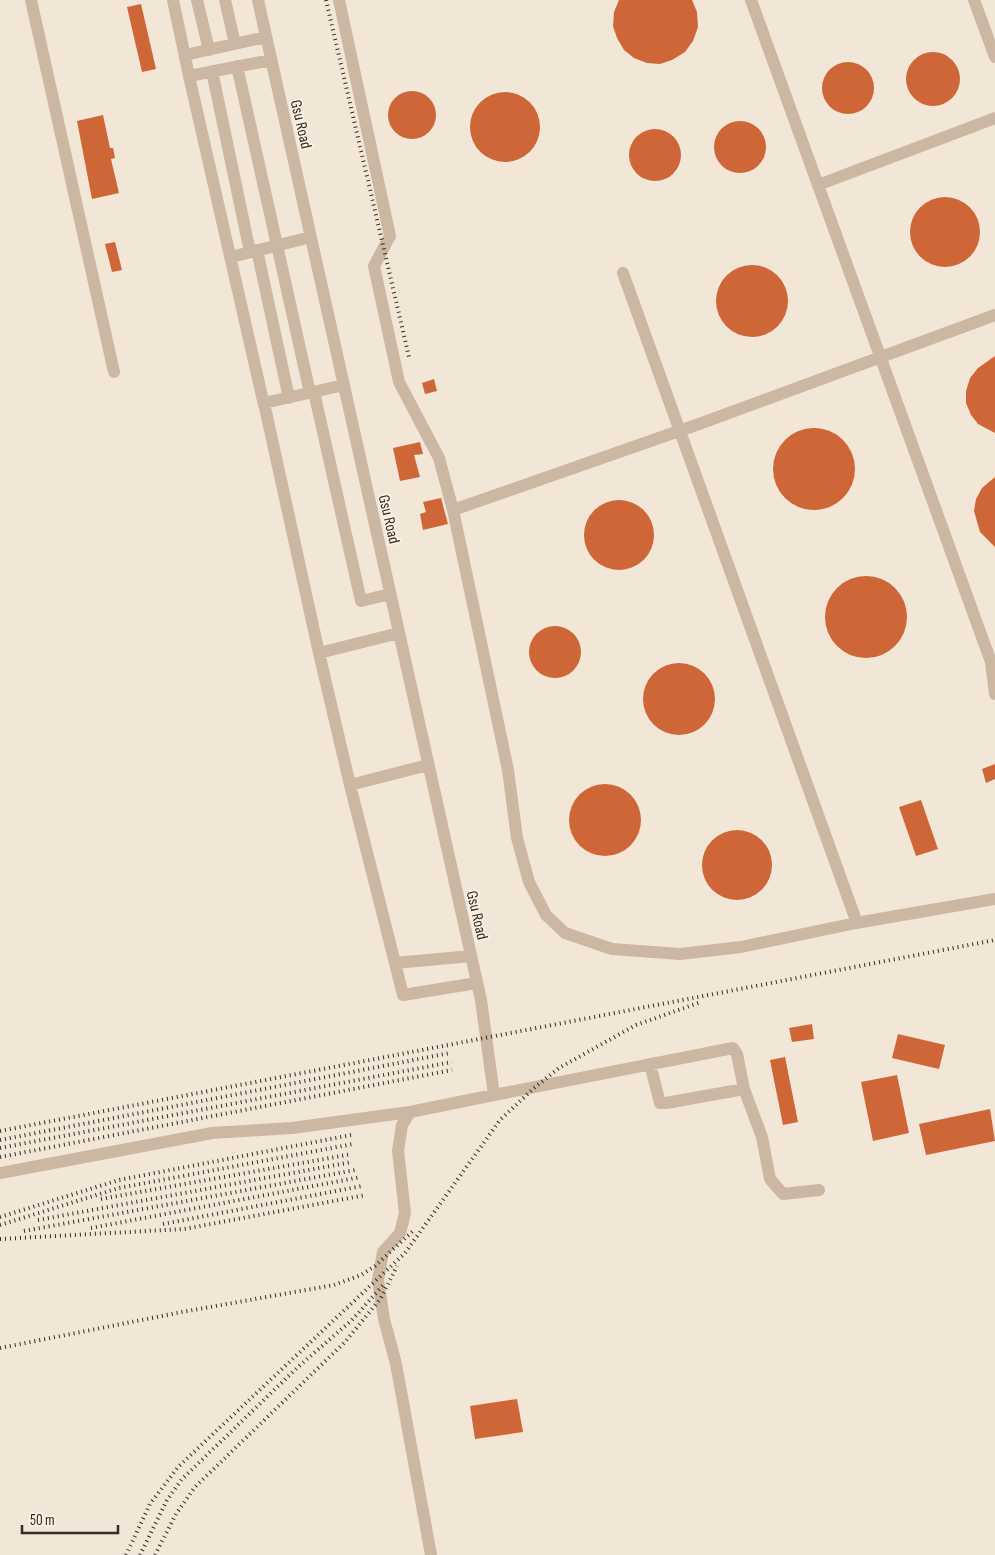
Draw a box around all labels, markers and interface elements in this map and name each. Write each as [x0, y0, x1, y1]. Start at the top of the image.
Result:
street label: Gsu Road [286, 98, 315, 151]
street label: Gsu Road [374, 493, 403, 546]
street label: Gsu Road [462, 889, 491, 942]
scale bar [22, 1502, 119, 1534]
text: 50 m [30, 1511, 55, 1530]

